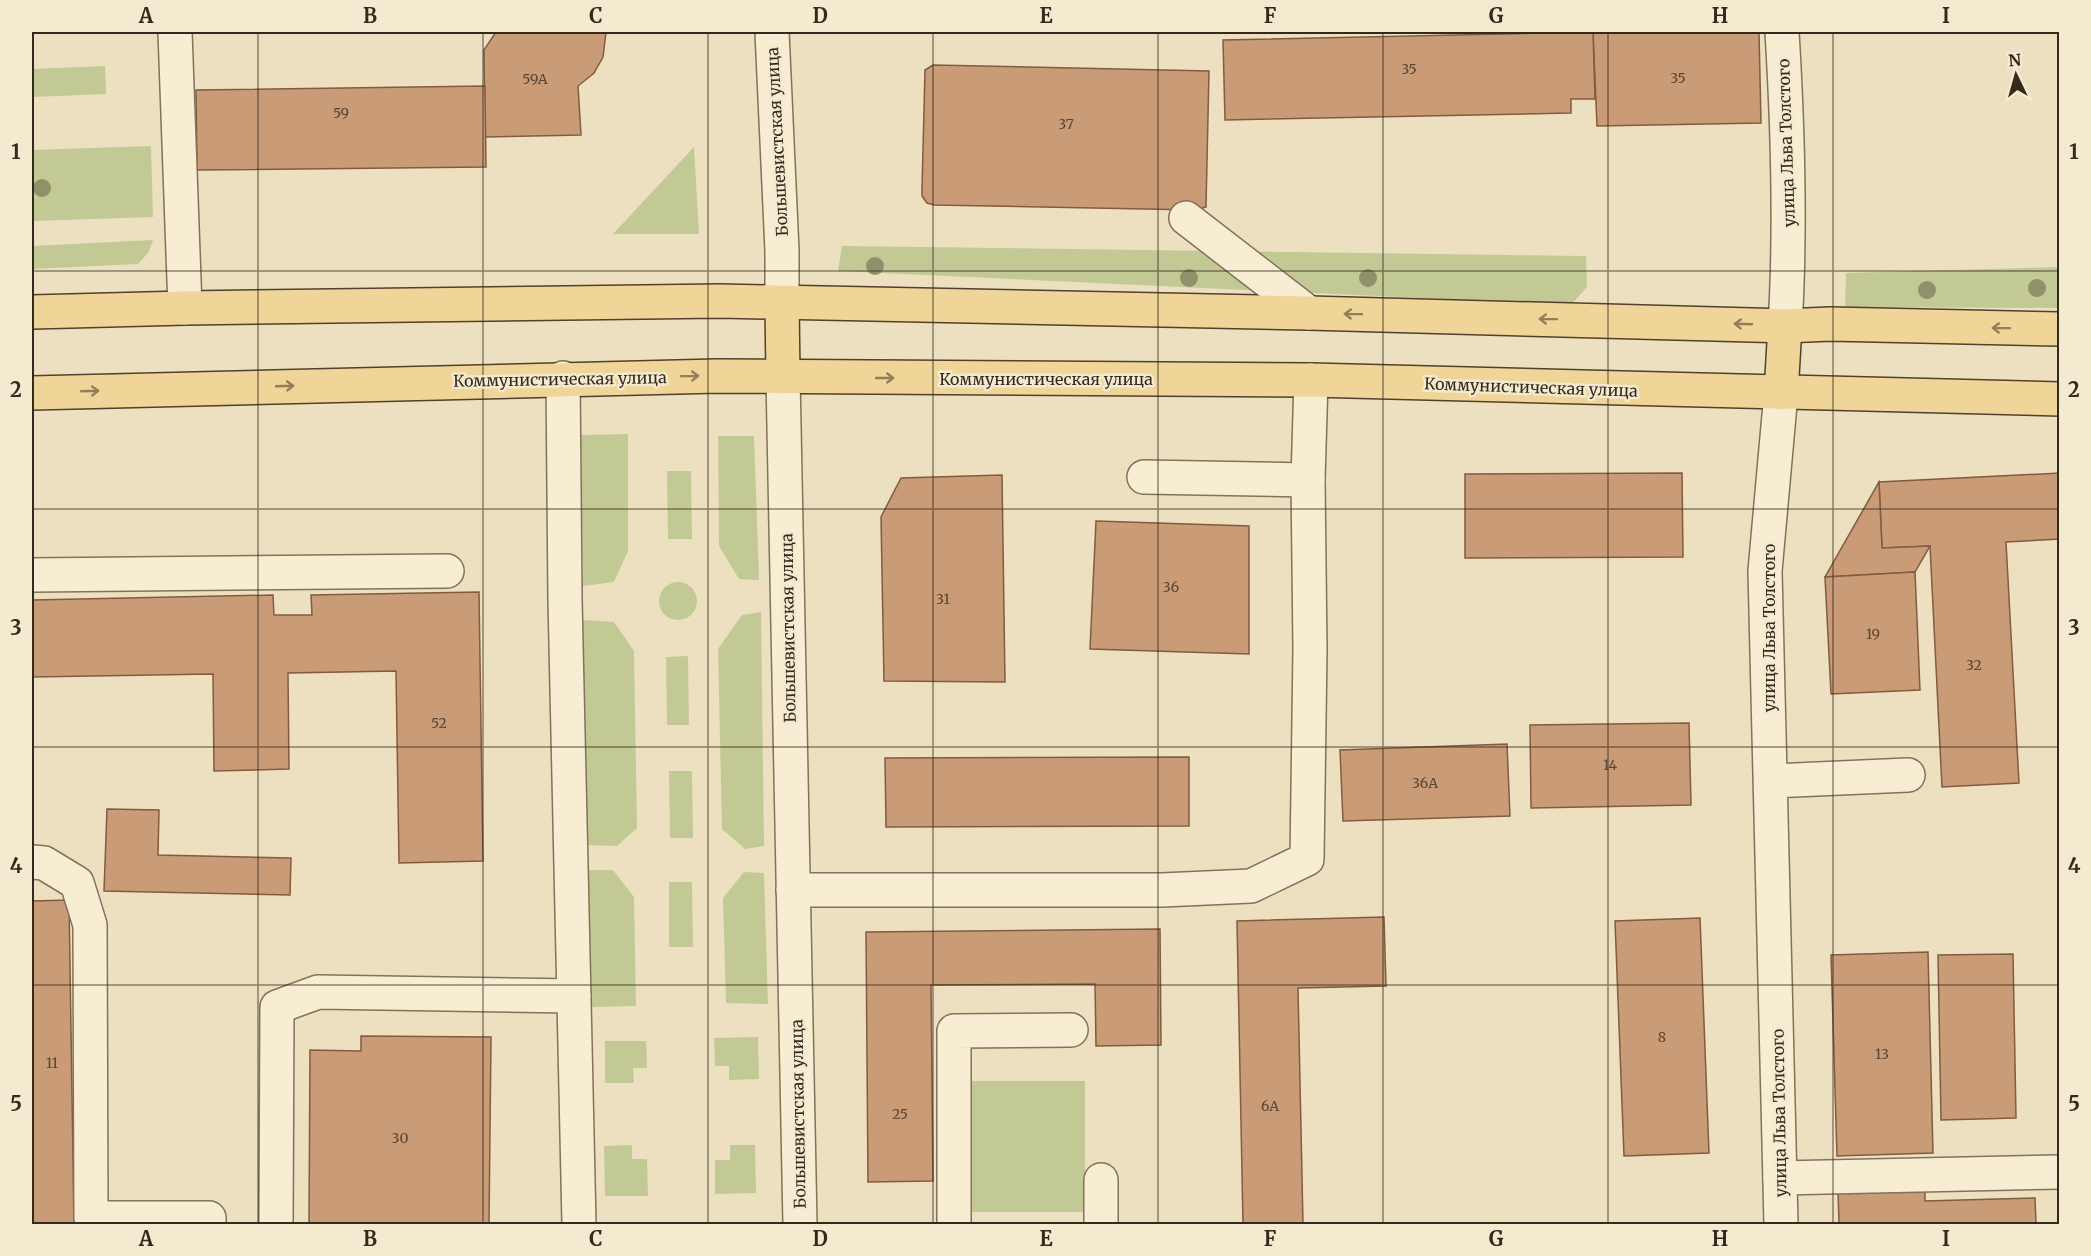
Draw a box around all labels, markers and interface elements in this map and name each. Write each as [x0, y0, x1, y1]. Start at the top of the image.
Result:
text: A [138, 3, 154, 28]
text: B [363, 3, 377, 28]
text: C [589, 3, 603, 28]
text: D [812, 3, 828, 28]
text: E [1039, 3, 1053, 28]
text: F [1264, 3, 1277, 28]
text: G [1489, 3, 1504, 28]
text: H [1712, 3, 1728, 28]
text: I [1942, 3, 1950, 28]
north arrow [1986, 45, 2046, 105]
street label: Большевистская улица [762, 46, 792, 237]
text: N [2008, 50, 2022, 71]
street label: улица Льва Толстого [1773, 58, 1799, 228]
house number: 35 [1401, 60, 1417, 78]
house number: 35 [1670, 69, 1686, 87]
house number: 59А [522, 70, 548, 88]
house number: 59 [333, 104, 349, 122]
house number: 37 [1058, 115, 1074, 133]
text: 1 [11, 139, 21, 164]
text: 1 [2069, 139, 2079, 164]
one-way arrow [1344, 309, 1364, 320]
one-way arrow [1539, 313, 1559, 325]
one-way arrow [1734, 319, 1754, 330]
one-way arrow [1992, 322, 2012, 334]
street label: Коммунистическая улица [453, 367, 667, 391]
street label: Коммунистическая улица [939, 369, 1153, 389]
one-way arrow [679, 371, 699, 382]
one-way arrow [874, 372, 894, 384]
street label: Коммунистическая улица [1424, 373, 1639, 401]
text: 2 [10, 377, 22, 402]
text: 2 [2068, 377, 2080, 402]
one-way arrow [274, 380, 294, 392]
one-way arrow [79, 386, 99, 397]
street label: Большевистская улица [776, 533, 800, 723]
street label: улица Льва Толстого [1759, 544, 1779, 712]
house number: 36 [1163, 578, 1179, 596]
house number: 31 [936, 590, 950, 608]
text: 3 [10, 615, 22, 640]
text: 3 [2068, 615, 2080, 640]
house number: 19 [1866, 625, 1880, 643]
house number: 32 [1966, 656, 1982, 674]
house number: 52 [431, 714, 447, 732]
house number: 14 [1603, 756, 1617, 774]
house number: 36А [1412, 774, 1438, 792]
text: 4 [10, 853, 23, 878]
text: 4 [2068, 853, 2081, 878]
street label: Большевистская улица [786, 1019, 810, 1209]
house number: 8 [1658, 1028, 1666, 1046]
street label: улица Льва Толстого [1768, 1028, 1790, 1198]
house number: 13 [1875, 1045, 1889, 1063]
house number: 11 [46, 1054, 58, 1072]
text: 5 [10, 1091, 22, 1116]
text: 5 [2068, 1091, 2080, 1116]
house number: 6А [1261, 1097, 1279, 1115]
house number: 25 [892, 1105, 908, 1123]
house number: 30 [392, 1129, 408, 1147]
text: A [138, 1226, 154, 1251]
text: B [363, 1226, 377, 1251]
text: C [589, 1226, 603, 1251]
text: D [812, 1226, 828, 1251]
text: E [1039, 1226, 1053, 1251]
text: F [1264, 1226, 1277, 1251]
text: G [1489, 1226, 1504, 1251]
text: H [1712, 1226, 1728, 1251]
text: I [1942, 1226, 1950, 1251]

